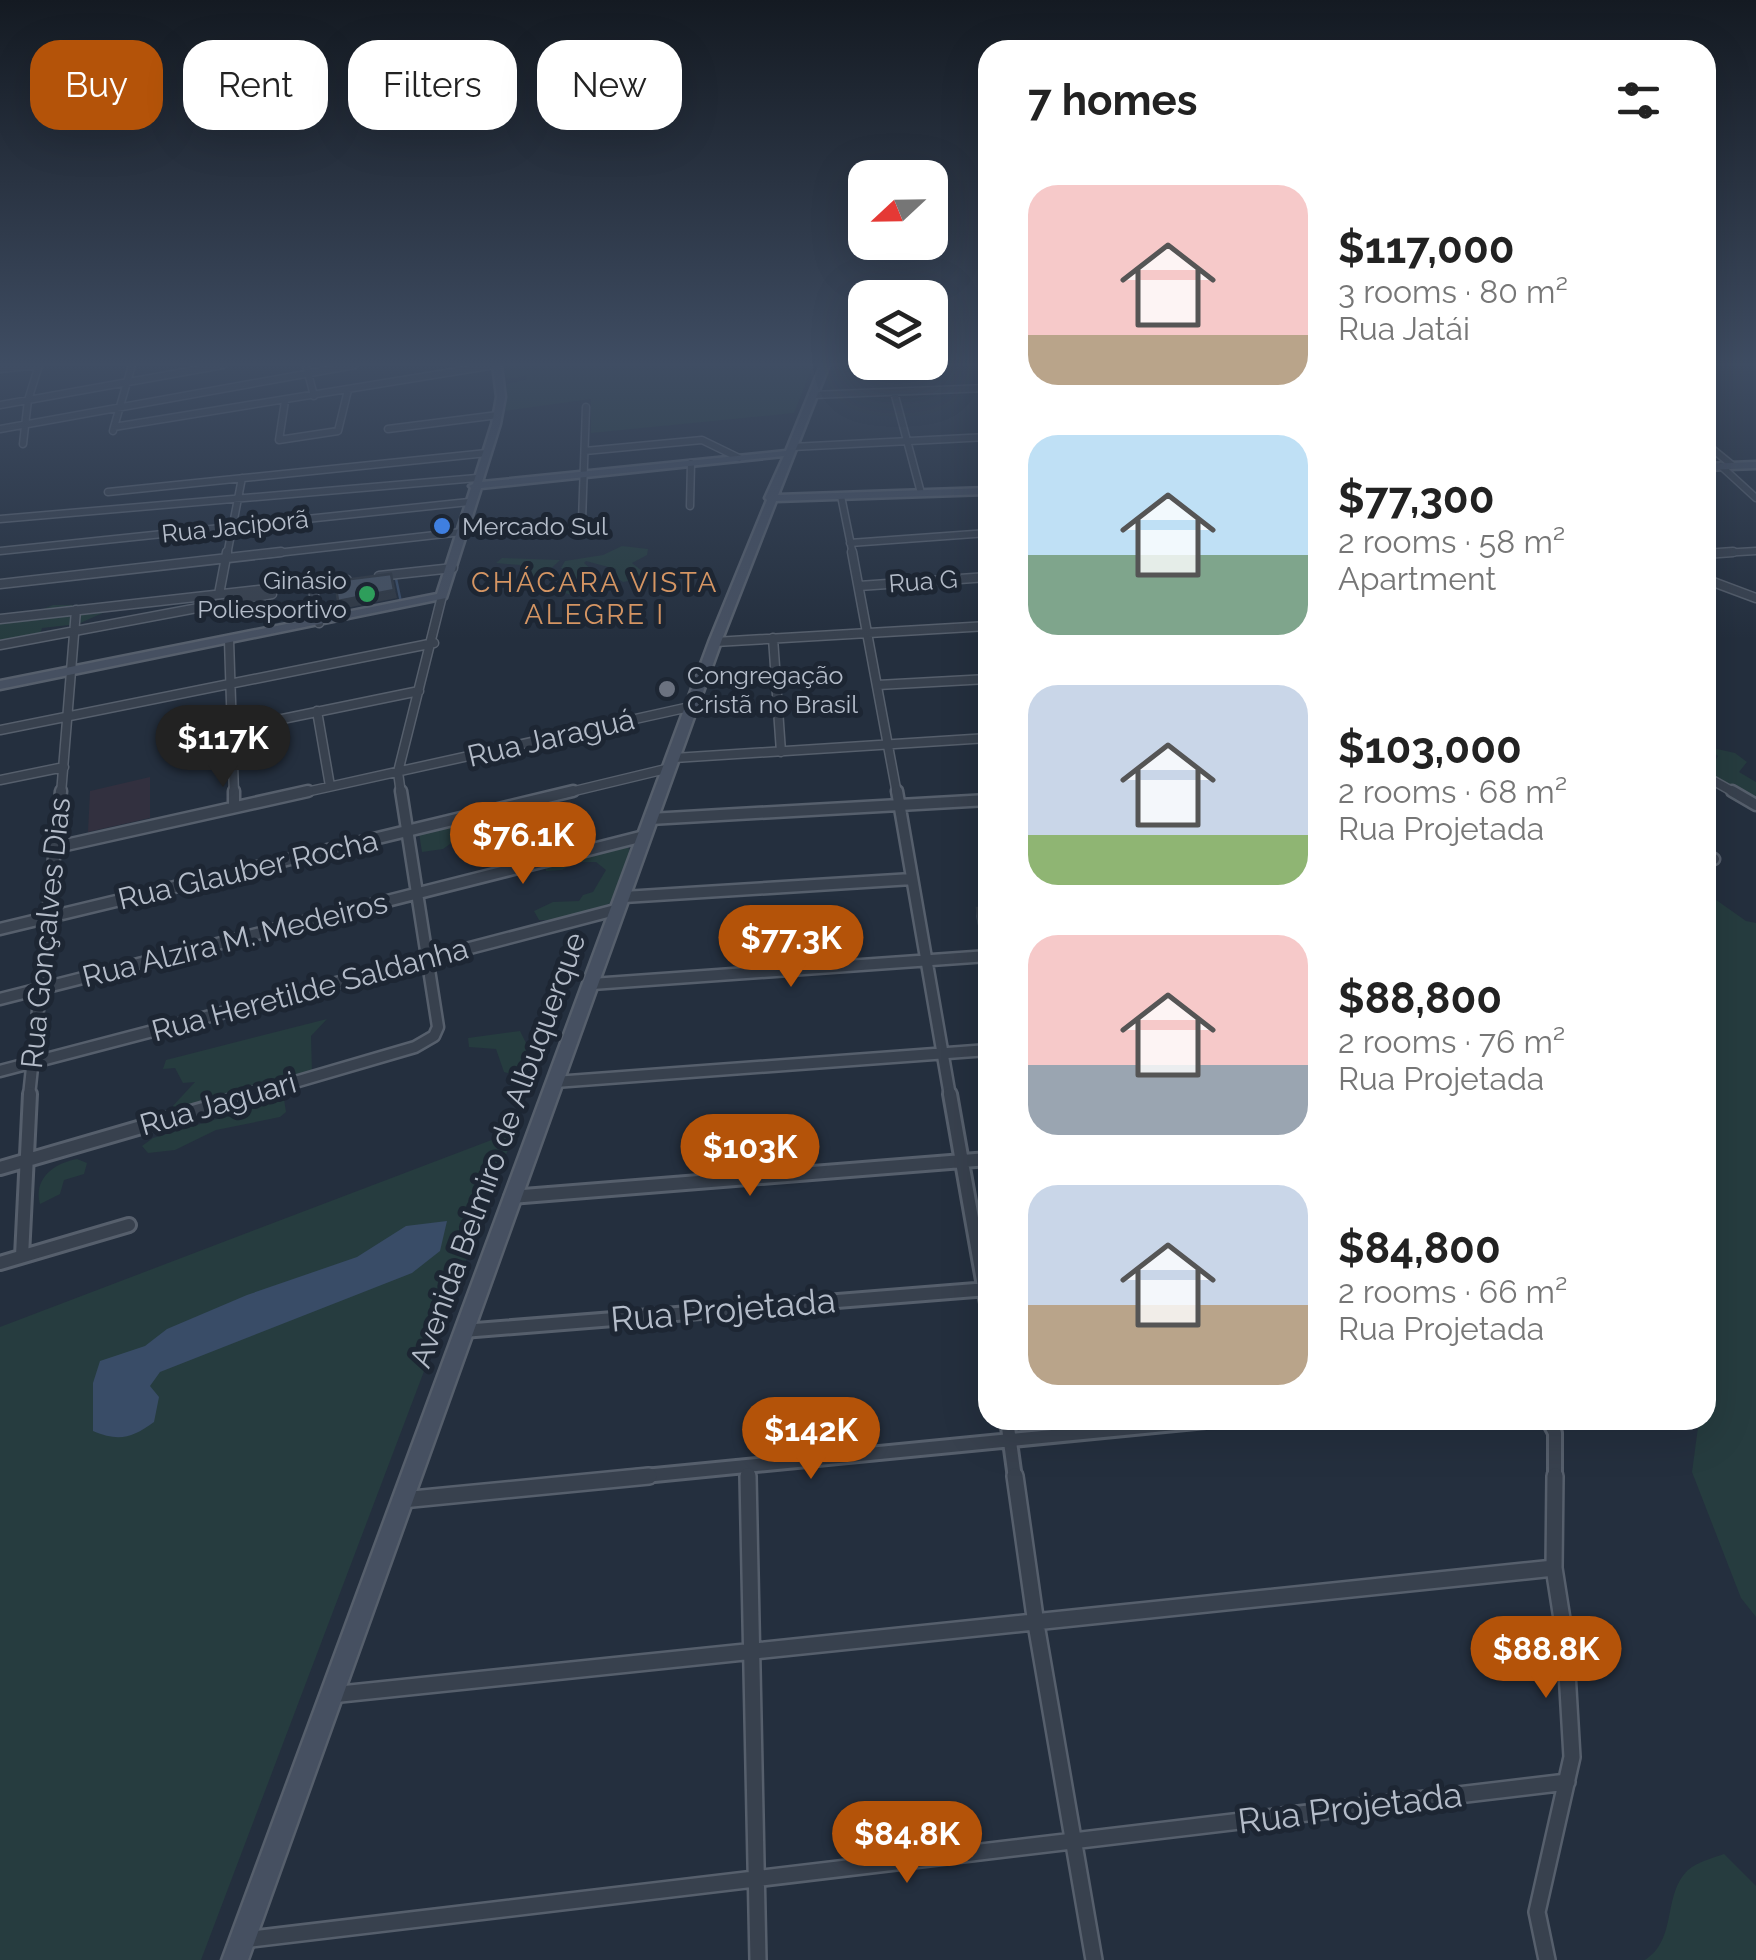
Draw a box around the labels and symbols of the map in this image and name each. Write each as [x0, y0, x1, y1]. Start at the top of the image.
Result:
north arrow [848, 160, 948, 260]
street label: Rua Jaciporã [160, 503, 310, 549]
place label: Mercado Sul [462, 511, 608, 541]
marker: Mercado Sul [431, 515, 453, 537]
street label: Rua G [888, 564, 958, 598]
place label: Ginásio Poliesportivo [197, 565, 347, 624]
district label: CHÁCARA VISTA ALEGRE I [471, 566, 719, 631]
marker: Ginásio Poliesportivo [356, 583, 378, 605]
place label: Congregação Cristã no Brasil [687, 660, 858, 719]
marker: Congregação Cristã no Brasil [656, 678, 678, 700]
street label: Rua Jaraguá [464, 701, 638, 774]
pin: $117K [153, 705, 293, 790]
street label: Rua Gonçalves Dias [14, 796, 77, 1070]
pin: $76.1K [442, 802, 604, 887]
street label: Rua Glauber Rocha [114, 823, 381, 916]
street label: Rua Alzira M. Medeiros [79, 885, 391, 994]
pin: $77.3K [710, 905, 872, 990]
street label: Avenida Belmiro de Albuquerque [402, 928, 593, 1372]
street label: Rua Heretilde Saldanha [148, 930, 472, 1049]
street label: Rua Jaguari [136, 1065, 300, 1142]
pin: $103K [680, 1114, 820, 1199]
street label: Rua Projetada [609, 1279, 837, 1340]
pin: $142K [741, 1397, 881, 1482]
pin: $88.8K [1465, 1616, 1627, 1701]
street label: Rua Projetada [1235, 1773, 1464, 1842]
pin: $84.8K [826, 1801, 988, 1886]

